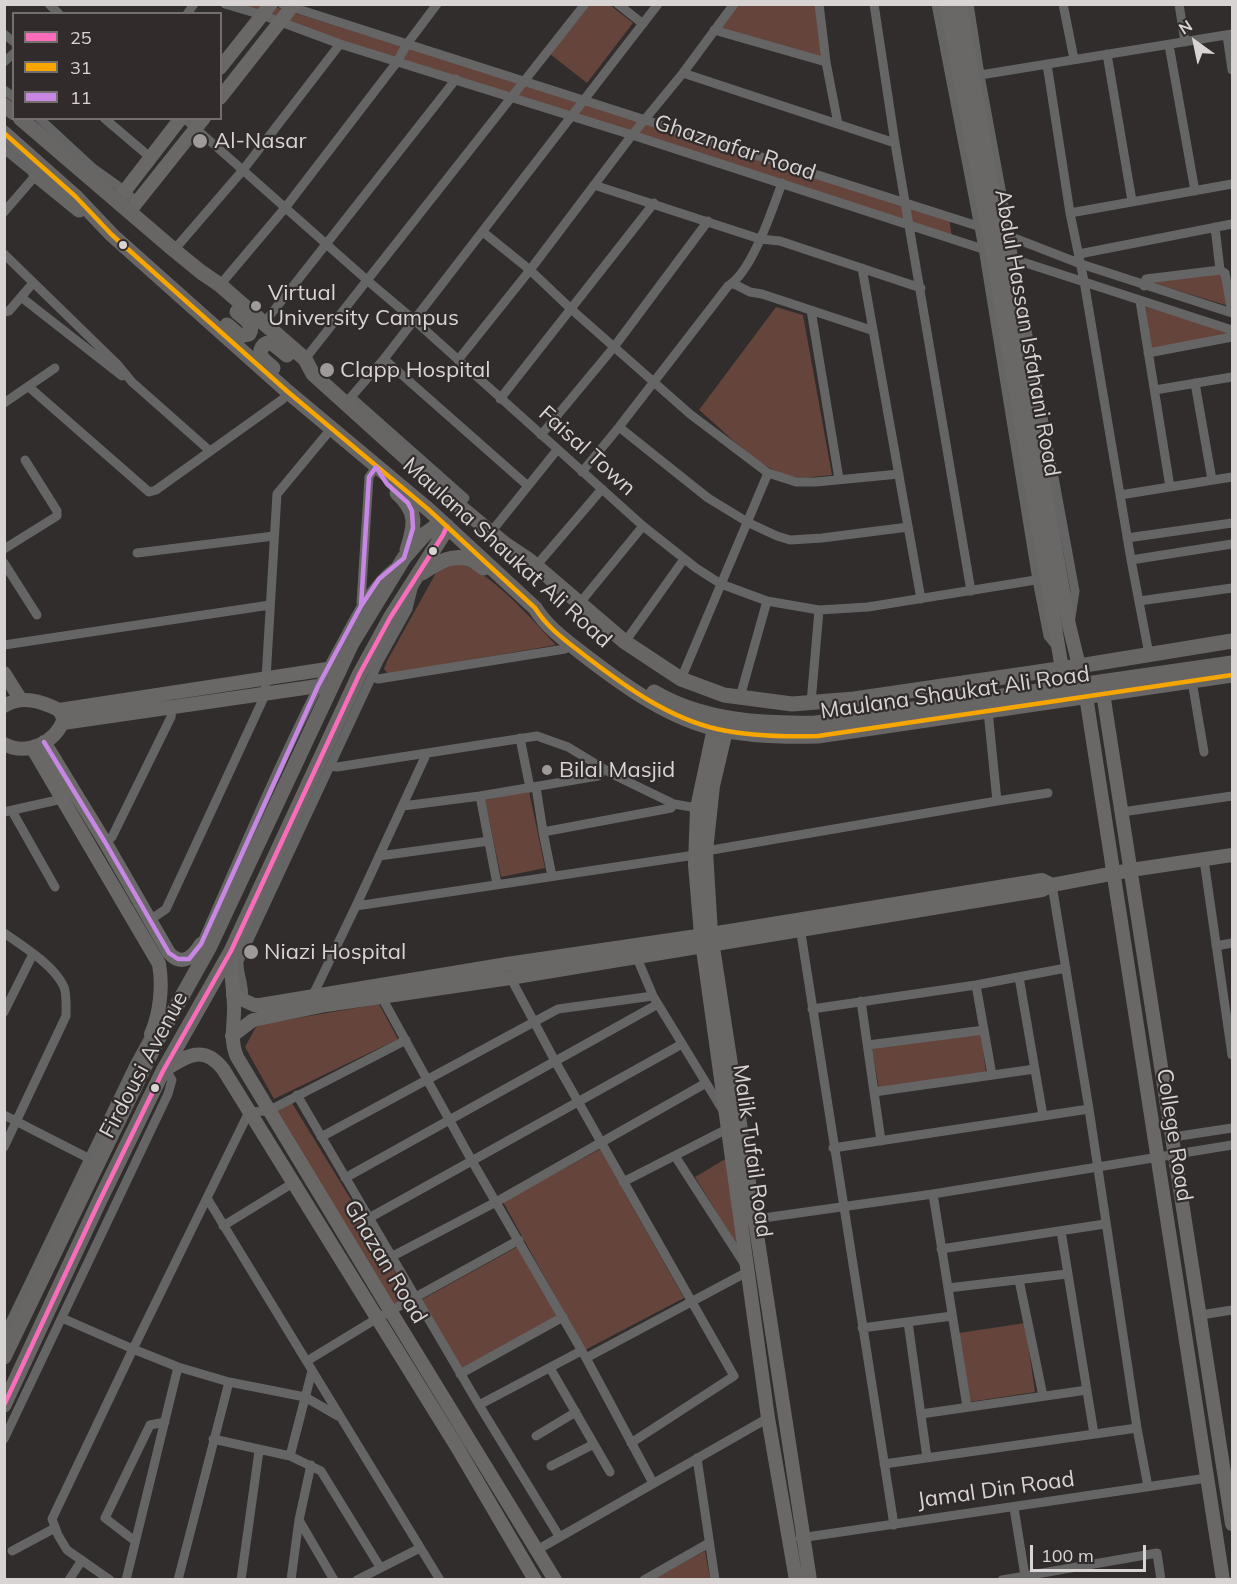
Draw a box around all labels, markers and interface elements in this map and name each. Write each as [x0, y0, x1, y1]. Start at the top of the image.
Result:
legend [12, 12, 222, 120]
north arrow [1165, 12, 1225, 72]
text: N [1175, 15, 1196, 39]
text: 25 [70, 26, 92, 49]
text: 31 [70, 56, 92, 79]
text: 11 [70, 86, 92, 109]
street label: Ghaznafar Road [651, 110, 819, 186]
place label: Al-Nasar [214, 128, 307, 154]
marker: Al-Nasar [191, 132, 209, 150]
street label: Abdul Hassan Isfahani Road [989, 187, 1065, 479]
unlabelled marker [117, 239, 129, 251]
place label: Virtual University Campus [268, 280, 459, 332]
marker: Virtual University Campus [249, 299, 263, 313]
place label: Clapp Hospital [340, 357, 491, 383]
marker: Clapp Hospital [318, 361, 336, 379]
street label: Faisal Town [533, 401, 641, 501]
street label: Maulana Shaukat Ali Road [397, 452, 617, 654]
unlabelled marker [427, 545, 439, 557]
street label: Maulana Shaukat Ali Road [819, 661, 1091, 725]
place label: Bilal Masjid [559, 757, 675, 783]
marker: Bilal Masjid [540, 763, 554, 777]
place label: Niazi Hospital [264, 939, 406, 965]
marker: Niazi Hospital [242, 943, 260, 961]
street label: Firdousi Avenue [94, 987, 194, 1143]
street label: Malik Tufail Road [727, 1063, 777, 1239]
street label: College Road [1150, 1067, 1198, 1203]
unlabelled marker [149, 1082, 161, 1094]
street label: Ghazan Road [338, 1196, 432, 1328]
street label: Jamal Din Road [916, 1466, 1076, 1514]
scale bar [1033, 1533, 1148, 1571]
text: 100 m [1041, 1544, 1094, 1567]

